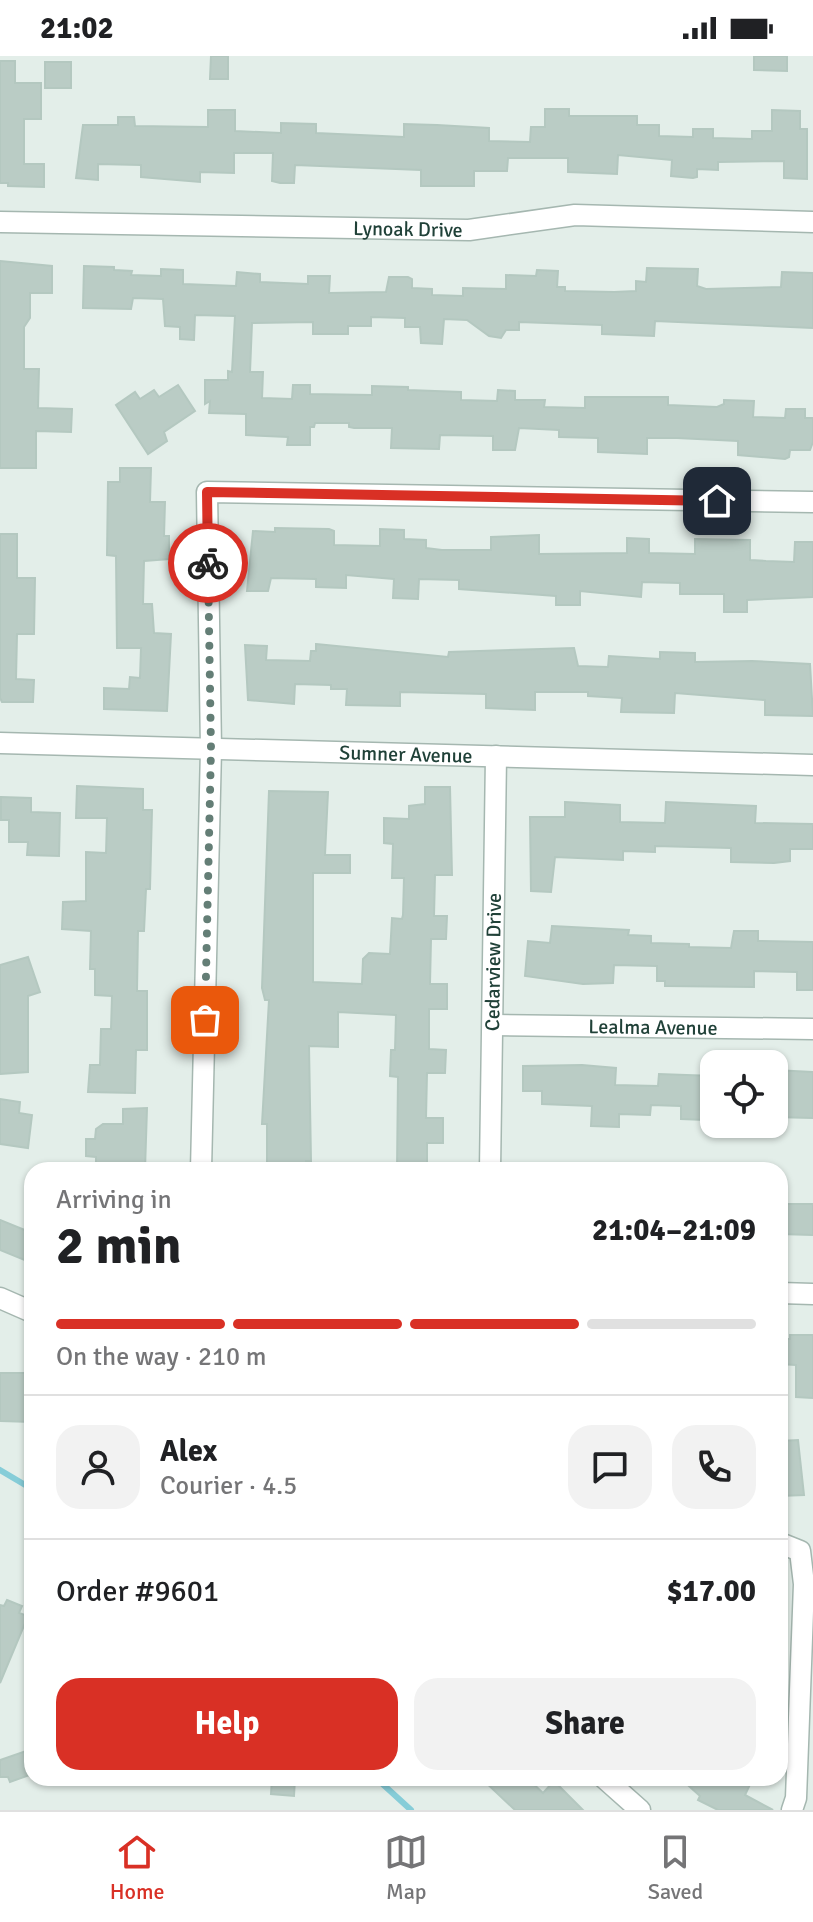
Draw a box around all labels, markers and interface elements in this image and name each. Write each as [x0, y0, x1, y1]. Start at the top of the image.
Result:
text: 21:02 [40, 10, 114, 47]
street label: Lynoak Drive [353, 216, 463, 243]
pin [683, 467, 751, 535]
icon: home [695, 479, 739, 523]
courier [168, 523, 248, 603]
icon: bike [186, 541, 230, 585]
street label: Sumner Avenue [339, 740, 473, 769]
street label: Cedarview Drive [480, 893, 507, 1031]
pin [171, 986, 239, 1054]
icon: bag [183, 998, 227, 1042]
street label: Lealma Avenue [588, 1014, 718, 1041]
map controls [700, 1050, 788, 1138]
button: locate [700, 1050, 788, 1138]
text: Arriving in [56, 1184, 172, 1216]
text: 21:04–21:09 [592, 1212, 756, 1249]
text: 2 min [56, 1214, 182, 1278]
text: On the way · 210 m [56, 1341, 266, 1373]
button: person [56, 1425, 140, 1509]
button: chat [568, 1425, 652, 1509]
button: phone [672, 1425, 756, 1509]
text: Alex [160, 1433, 217, 1470]
text: Courier · 4.5 [160, 1470, 297, 1502]
text: Order #9601 [56, 1573, 219, 1610]
text: $17.00 [666, 1573, 756, 1610]
button: Help [56, 1678, 398, 1770]
button: Share [414, 1678, 756, 1770]
tab: Home [110, 1830, 165, 1905]
tab: Map [384, 1830, 428, 1905]
tab: Saved [648, 1830, 703, 1905]

